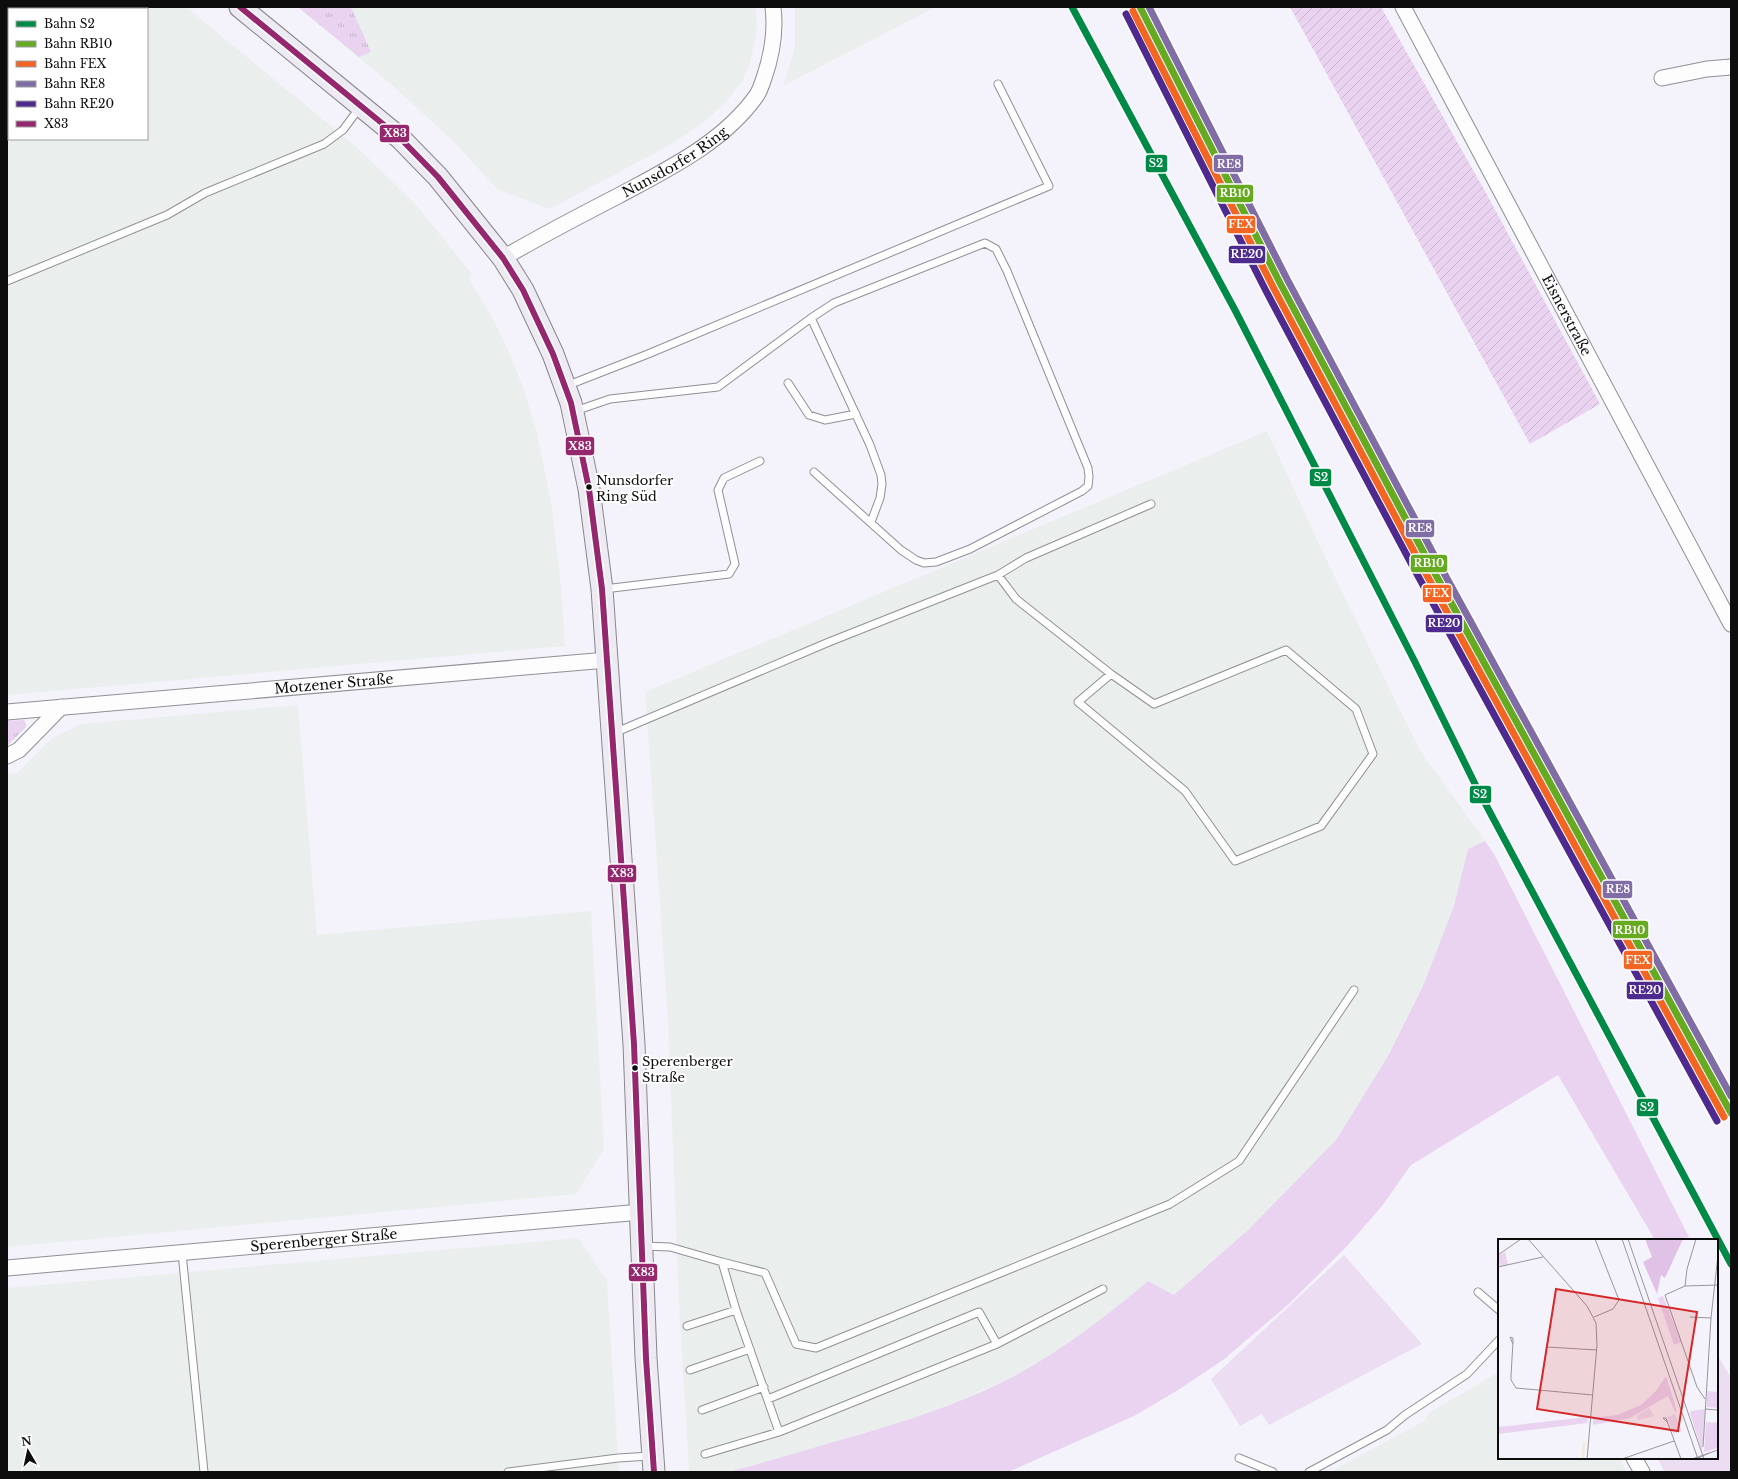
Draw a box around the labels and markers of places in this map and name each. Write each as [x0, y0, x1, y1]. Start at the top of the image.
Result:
place label: Nunsdorfer Ring Süd [596, 472, 674, 505]
marker: Nunsdorfer Ring Süd [584, 482, 594, 492]
place label: Sperenberger Straße [642, 1053, 733, 1086]
marker: Sperenberger Straße [630, 1063, 640, 1073]

